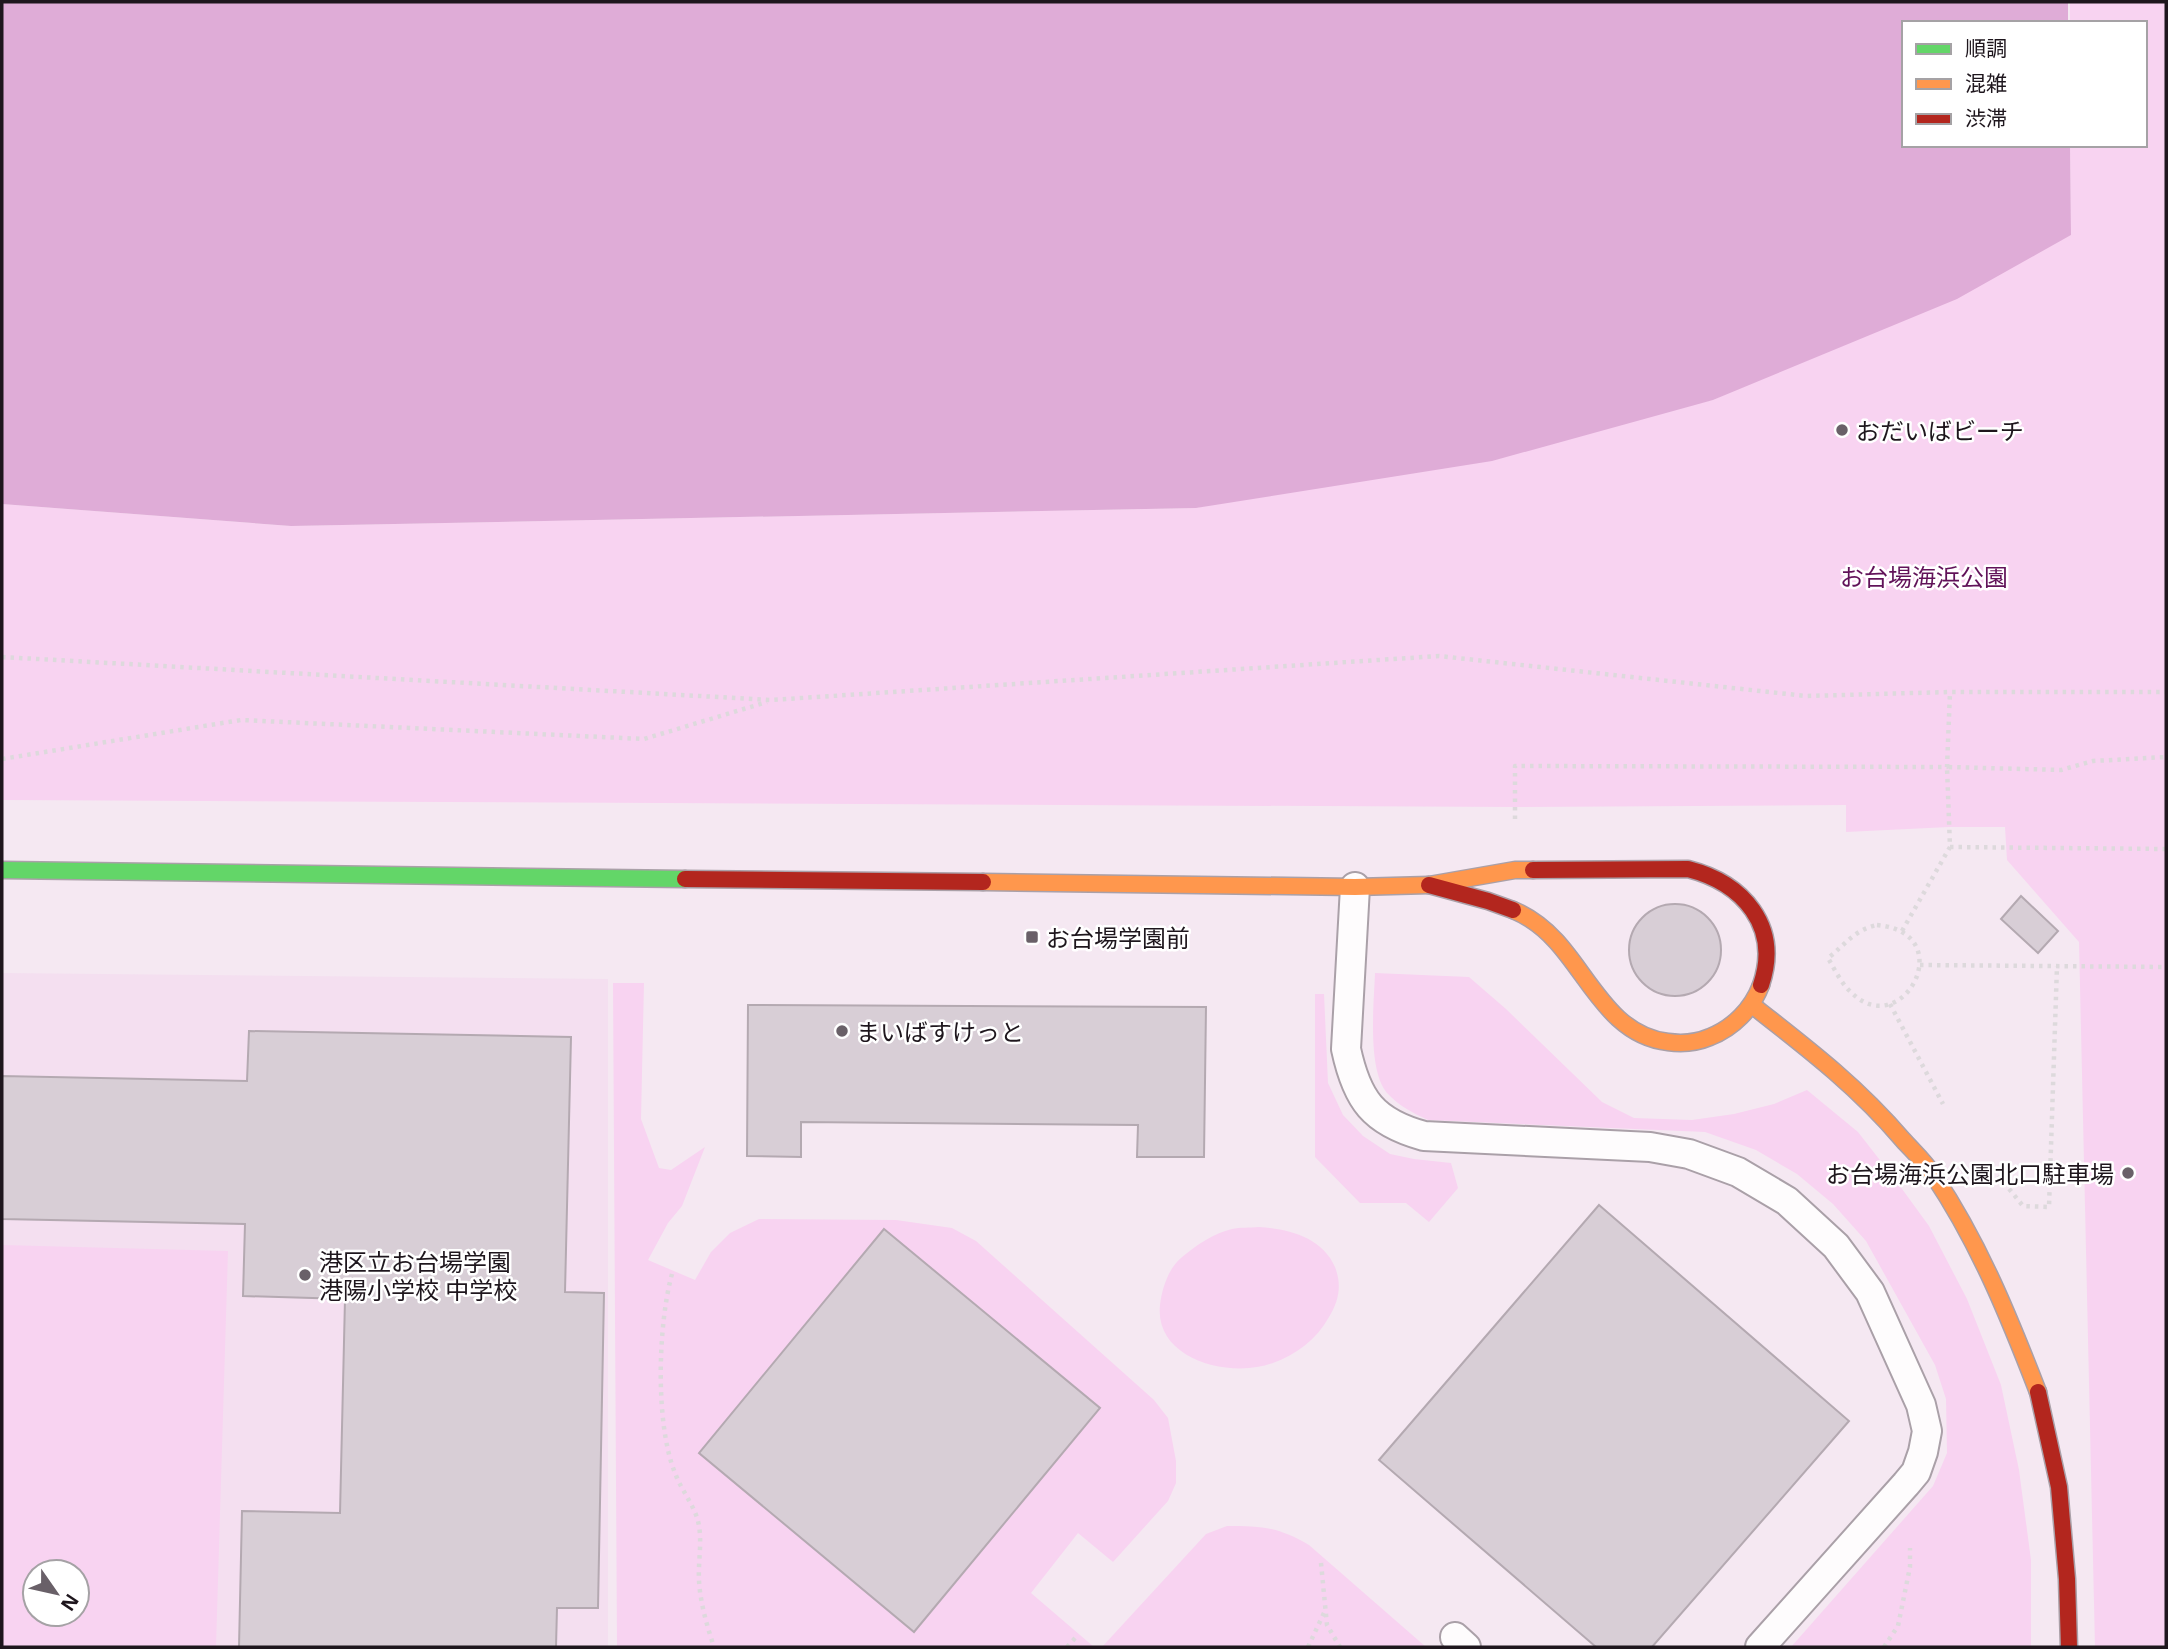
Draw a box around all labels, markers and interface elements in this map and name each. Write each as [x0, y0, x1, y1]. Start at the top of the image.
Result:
legend [1902, 21, 2147, 147]
text: 順調 [1965, 34, 2007, 62]
text: 混雑 [1965, 69, 2007, 97]
text: 渋滞 [1965, 104, 2007, 132]
place label: おだいばビーチ [1856, 414, 2024, 447]
marker: おだいばビーチ [1834, 422, 1850, 438]
park label: お台場海浜公園 [1840, 560, 2008, 593]
place label: お台場学園前 [1046, 921, 1190, 954]
marker: お台場学園前 [1024, 929, 1040, 945]
place label: まいばすけっと [856, 1015, 1024, 1048]
marker: まいばすけっと [834, 1023, 850, 1039]
place label: お台場海浜公園北口駐車場 [1826, 1157, 2114, 1190]
marker: お台場海浜公園北口駐車場 [2120, 1165, 2136, 1181]
place label: 港区立お台場学園 港陽小学校 中学校 [319, 1245, 517, 1306]
marker: 港区立お台場学園 港陽小学校 中学校 [297, 1267, 313, 1283]
north arrow [21, 1558, 91, 1628]
text: N [55, 1589, 85, 1616]

